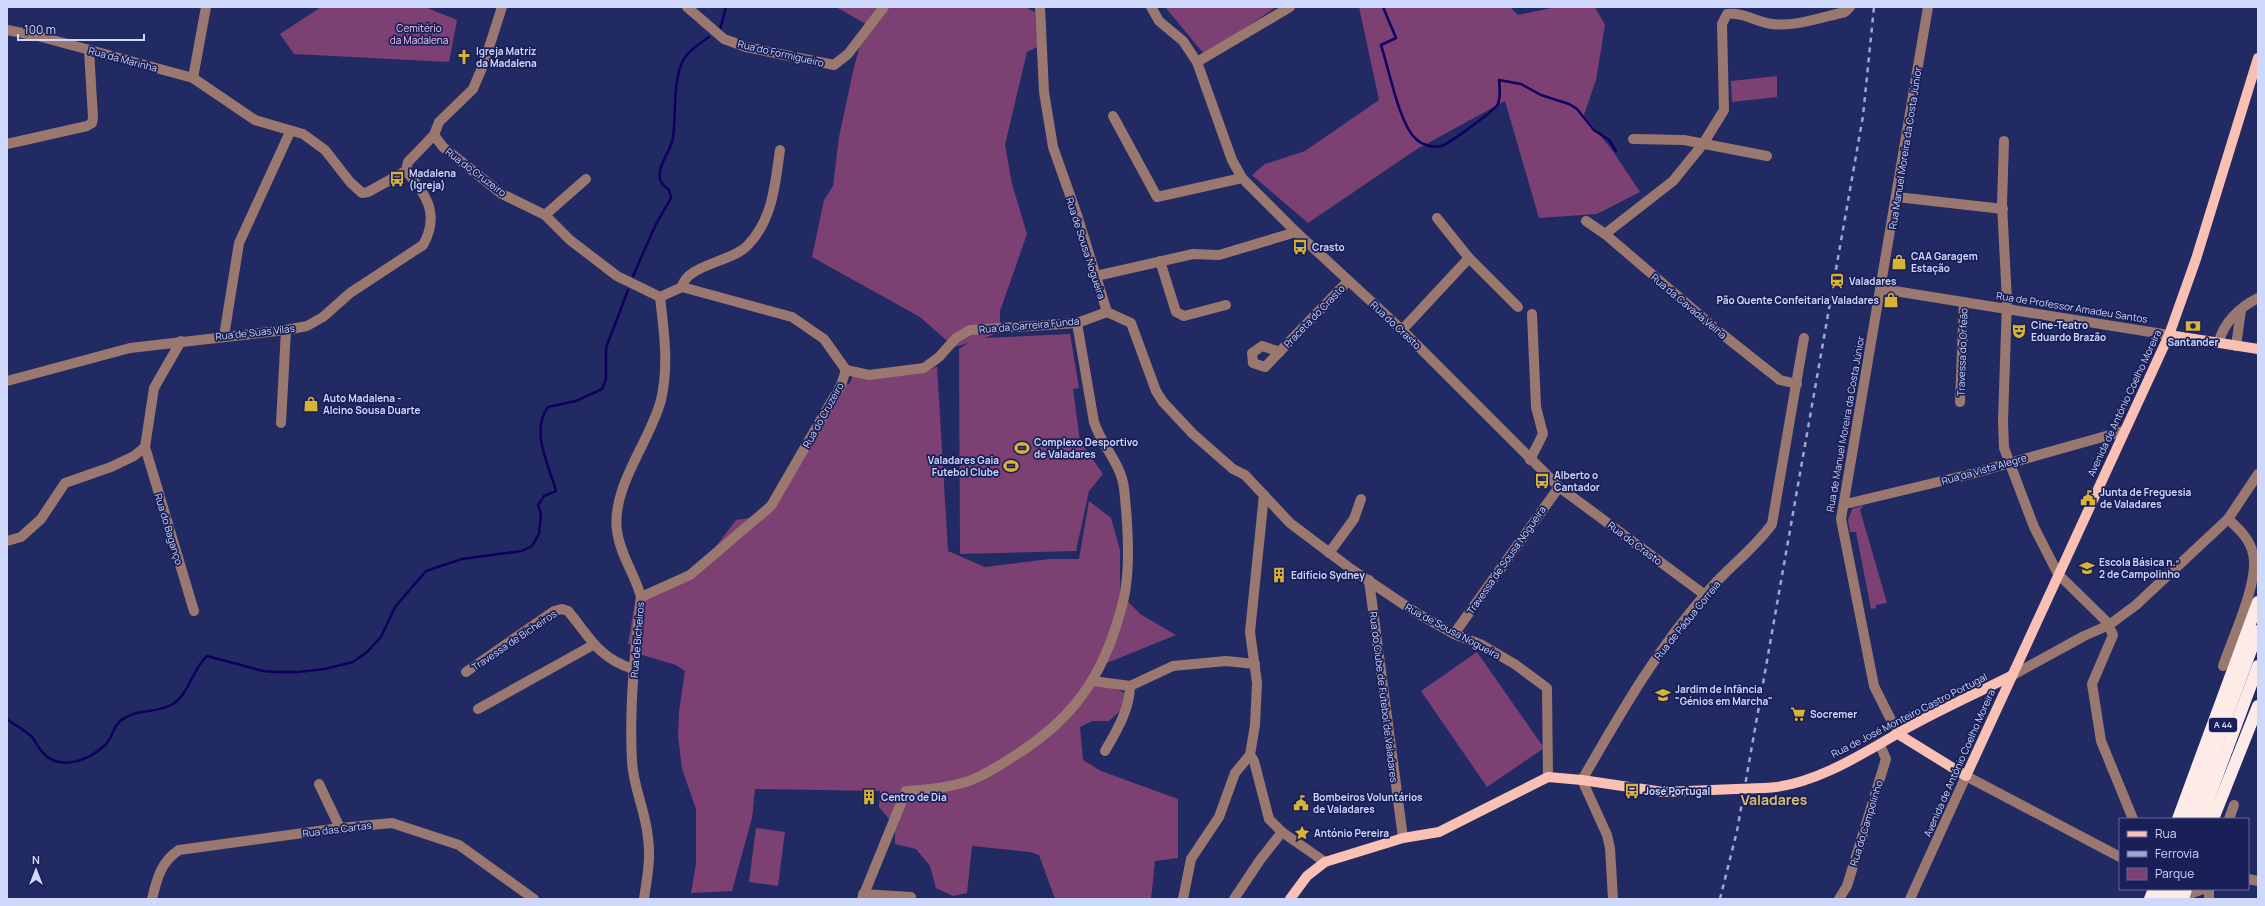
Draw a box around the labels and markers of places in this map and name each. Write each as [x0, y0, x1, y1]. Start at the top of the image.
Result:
place label: Igreja Matriz da Madalena [476, 44, 537, 70]
church icon: Igreja Matriz da Madalena [455, 48, 473, 66]
place label: Madalena (Igreja) [409, 166, 456, 192]
bus stop icon: Madalena (Igreja) [388, 170, 406, 188]
bus stop icon: Crasto [1291, 238, 1309, 256]
place label: Crasto [1312, 240, 1345, 254]
place label: CAA Garagem Estação [1911, 249, 1978, 275]
shop icon: CAA Garagem Estação [1890, 253, 1908, 271]
station icon: Valadares [1828, 272, 1846, 290]
place label: Valadares [1849, 274, 1897, 288]
shop icon: Pão Quente Confeitaria Valadares [1882, 291, 1900, 309]
place label: Pão Quente Confeitaria Valadares [1716, 293, 1880, 307]
bank icon: Santander [2184, 317, 2202, 335]
place label: Cine-Teatro Eduardo Brazão [2031, 318, 2106, 344]
theatre icon: Cine-Teatro Eduardo Brazão [2010, 322, 2028, 340]
place label: Santander [2167, 335, 2219, 349]
place label: Auto Madalena - Alcino Sousa Duarte [323, 391, 421, 417]
shop icon: Auto Madalena - Alcino Sousa Duarte [302, 395, 320, 413]
place label: Complexo Desportivo de Valadares [1034, 435, 1138, 461]
sports icon: Complexo Desportivo de Valadares [1013, 439, 1031, 457]
place label: Valadares Gaia Futebol Clube [928, 453, 999, 479]
sports icon: Valadares Gaia Futebol Clube [1002, 457, 1020, 475]
place label: Alberto o Cantador [1554, 468, 1600, 494]
bus stop icon: Alberto o Cantador [1533, 472, 1551, 490]
place label: Junta de Freguesia de Valadares [2100, 485, 2192, 511]
public building icon: Junta de Freguesia de Valadares [2079, 489, 2097, 507]
place label: Escola Básica n.º 2 de Campolinho [2099, 555, 2180, 581]
school or university icon: Escola Básica n.º 2 de Campolinho [2078, 559, 2096, 577]
building icon: Edifício Sydney [1270, 566, 1288, 584]
place label: Edifício Sydney [1291, 568, 1365, 582]
place label: Jardim de Infância "Génios em Marcha" [1675, 682, 1773, 708]
school or university icon: Jardim de Infância "Génios em Marcha" [1654, 686, 1672, 704]
supermarket icon: Socremer [1789, 705, 1807, 723]
place label: Socremer [1810, 707, 1857, 721]
bus stop icon: José Portugal [1623, 782, 1641, 800]
place label: José Portugal [1644, 784, 1710, 798]
building icon: Centro de Dia [860, 788, 878, 806]
place label: Centro de Dia [881, 790, 947, 804]
place label: Bombeiros Voluntários de Valadares [1313, 790, 1423, 816]
public building icon: Bombeiros Voluntários de Valadares [1292, 794, 1310, 812]
place icon: António Pereira [1293, 824, 1311, 842]
place label: António Pereira [1314, 826, 1389, 840]

